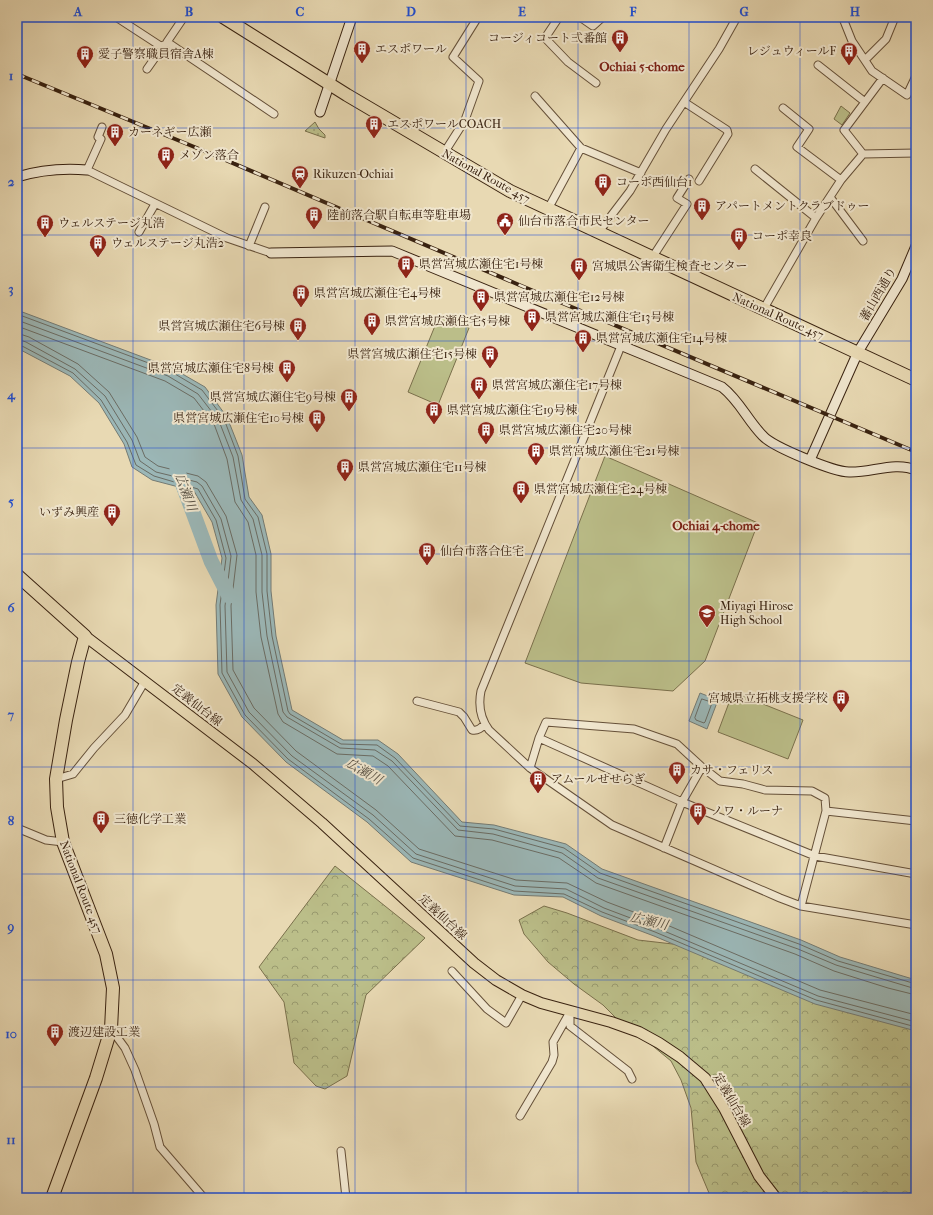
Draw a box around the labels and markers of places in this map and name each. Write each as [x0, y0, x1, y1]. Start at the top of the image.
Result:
building icon: コージィコート弍番館 [610, 28, 630, 53]
place label: コージィコート弍番館 [488, 31, 607, 45]
building icon: エスポワール [352, 39, 372, 64]
building icon: レジュウィールF [839, 41, 859, 66]
place label: エスポワール [375, 42, 447, 56]
building icon: 愛子警察職員宿舎A棟 [75, 44, 95, 69]
place label: レジュウィールF [747, 44, 837, 58]
place label: 愛子警察職員宿舎A棟 [98, 47, 214, 61]
building icon: エスポワールCOACH [364, 114, 384, 139]
place label: エスポワールCOACH [387, 117, 502, 131]
building icon: カーネギー広瀬 [105, 122, 125, 147]
place label: カーネギー広瀬 [128, 125, 211, 139]
building icon: メゾン落合 [156, 145, 176, 170]
place label: メゾン落合 [179, 148, 239, 162]
station icon: Rikuzen-Ochiai [290, 164, 310, 189]
place label: Rikuzen-Ochiai [313, 167, 394, 181]
building icon: コーポ西仙台1 [593, 172, 613, 197]
place label: コーポ西仙台1 [616, 175, 692, 189]
building icon: アパートメントクラブドゥー [692, 196, 712, 221]
place label: アパートメントクラブドゥー [715, 199, 869, 213]
building icon: 陸前落合駅自転車等駐車場 [304, 205, 324, 230]
place label: 陸前落合駅自転車等駐車場 [327, 208, 471, 222]
public building icon: 仙台市落合市民センター [495, 211, 515, 236]
building icon: ウェルステージ丸浩 [35, 213, 55, 238]
place label: 仙台市落合市民センター [518, 214, 650, 228]
place label: ウェルステージ丸浩 [58, 216, 165, 230]
building icon: コーポ幸良 [729, 226, 749, 251]
place label: コーポ幸良 [752, 229, 812, 243]
building icon: ウェルステージ丸浩2 [88, 233, 108, 258]
place label: ウェルステージ丸浩2 [111, 236, 224, 250]
building icon: 県営宮城広瀬住宅1号棟 [396, 254, 416, 279]
building icon: 宮城県公害衛生検査センター [569, 256, 589, 281]
place label: 県営宮城広瀬住宅1号棟 [419, 257, 543, 271]
place label: 宮城県公害衛生検査センター [592, 259, 748, 273]
building icon: 県営宮城広瀬住宅4号棟 [291, 283, 311, 308]
place label: 県営宮城広瀬住宅4号棟 [314, 286, 441, 300]
building icon: 県営宮城広瀬住宅12号棟 [471, 287, 491, 312]
place label: 県営宮城広瀬住宅12号棟 [494, 290, 624, 304]
building icon: 県営宮城広瀬住宅13号棟 [522, 307, 542, 332]
place label: 県営宮城広瀬住宅13号棟 [545, 310, 674, 324]
building icon: 県営宮城広瀬住宅5号棟 [362, 311, 382, 336]
place label: 県営宮城広瀬住宅5号棟 [385, 314, 510, 328]
building icon: 県営宮城広瀬住宅6号棟 [288, 316, 308, 341]
place label: 県営宮城広瀬住宅6号棟 [159, 319, 285, 333]
building icon: 県営宮城広瀬住宅14号棟 [573, 328, 593, 353]
place label: 県営宮城広瀬住宅14号棟 [596, 331, 727, 345]
building icon: 県営宮城広瀬住宅15号棟 [480, 344, 500, 369]
place label: 県営宮城広瀬住宅15号棟 [348, 347, 477, 361]
building icon: 県営宮城広瀬住宅8号棟 [277, 358, 297, 383]
place label: 県営宮城広瀬住宅8号棟 [148, 361, 274, 375]
building icon: 県営宮城広瀬住宅17号棟 [469, 375, 489, 400]
place label: 県営宮城広瀬住宅17号棟 [492, 378, 622, 392]
building icon: 県営宮城広瀬住宅9号棟 [339, 387, 359, 412]
place label: 県営宮城広瀬住宅9号棟 [210, 390, 336, 404]
building icon: 県営宮城広瀬住宅19号棟 [424, 400, 444, 425]
place label: 県営宮城広瀬住宅19号棟 [447, 403, 578, 417]
building icon: 県営宮城広瀬住宅10号棟 [307, 408, 327, 433]
place label: 県営宮城広瀬住宅10号棟 [173, 411, 304, 425]
building icon: 県営宮城広瀬住宅20号棟 [476, 420, 496, 445]
place label: 県営宮城広瀬住宅20号棟 [499, 423, 632, 437]
building icon: 県営宮城広瀬住宅21号棟 [526, 441, 546, 466]
place label: 県営宮城広瀬住宅21号棟 [549, 444, 679, 458]
building icon: 県営宮城広瀬住宅11号棟 [335, 457, 355, 482]
place label: 県営宮城広瀬住宅11号棟 [358, 460, 487, 474]
building icon: 県営宮城広瀬住宅24号棟 [511, 479, 531, 504]
place label: 県営宮城広瀬住宅24号棟 [534, 482, 667, 496]
building icon: いずみ興産 [102, 502, 122, 527]
place label: いずみ興産 [39, 505, 99, 519]
building icon: 仙台市落合住宅 [417, 541, 437, 566]
place label: 仙台市落合住宅 [440, 544, 524, 558]
place label: Miyagi Hirose High School [720, 599, 793, 627]
school or university icon: Miyagi Hirose High School [697, 603, 717, 628]
building icon: 宮城県立拓桃支援学校 [831, 688, 851, 713]
place label: 宮城県立拓桃支援学校 [708, 691, 828, 705]
building icon: カサ・フェリス [667, 760, 687, 785]
place label: カサ・フェリス [690, 763, 773, 777]
building icon: アムールせせらぎ [528, 769, 548, 794]
place label: アムールせせらぎ [551, 772, 645, 786]
building icon: ノワ・ルーナ [688, 801, 708, 826]
place label: ノワ・ルーナ [711, 804, 783, 818]
building icon: 三徳化学工業 [91, 809, 111, 834]
place label: 三徳化学工業 [114, 812, 186, 826]
building icon: 渡辺建設工業 [45, 1022, 65, 1047]
place label: 渡辺建設工業 [68, 1025, 140, 1039]

